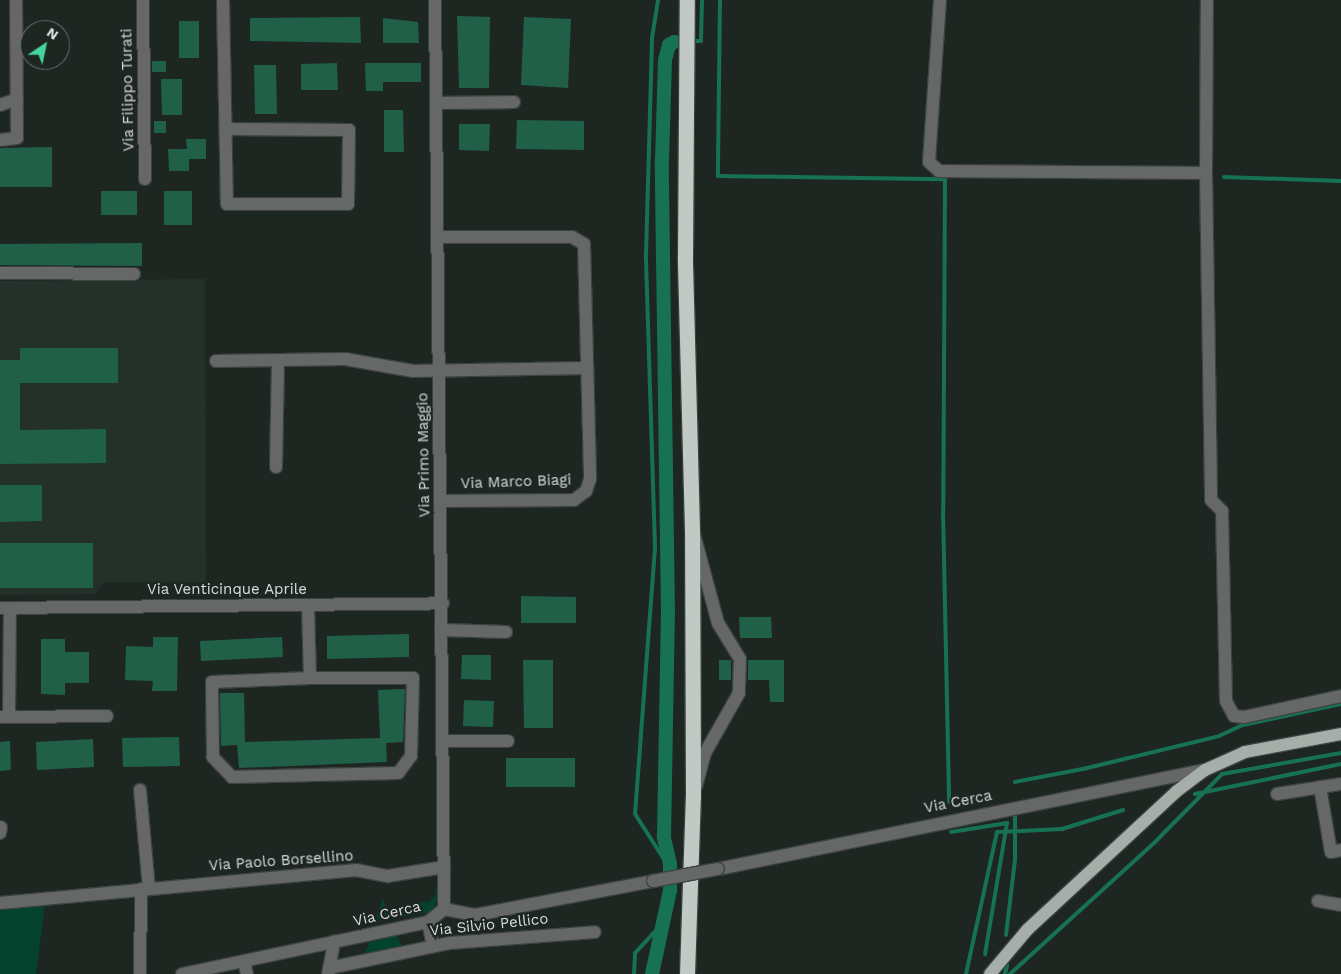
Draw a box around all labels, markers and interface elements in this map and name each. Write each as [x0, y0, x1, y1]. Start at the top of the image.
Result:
north arrow [20, 20, 70, 70]
text: N [44, 24, 62, 43]
street label: Via Filippo Turati [118, 28, 138, 152]
street label: Via Primo Maggio [414, 392, 434, 518]
street label: Via Marco Biagi [460, 471, 572, 493]
street label: Via Venticinque Aprile [146, 581, 308, 599]
street label: Via Cerca [922, 787, 994, 817]
street label: Via Paolo Borsellino [208, 847, 354, 875]
street label: Via Cerca [351, 897, 423, 931]
street label: Via Silvio Pellico [429, 910, 549, 940]

